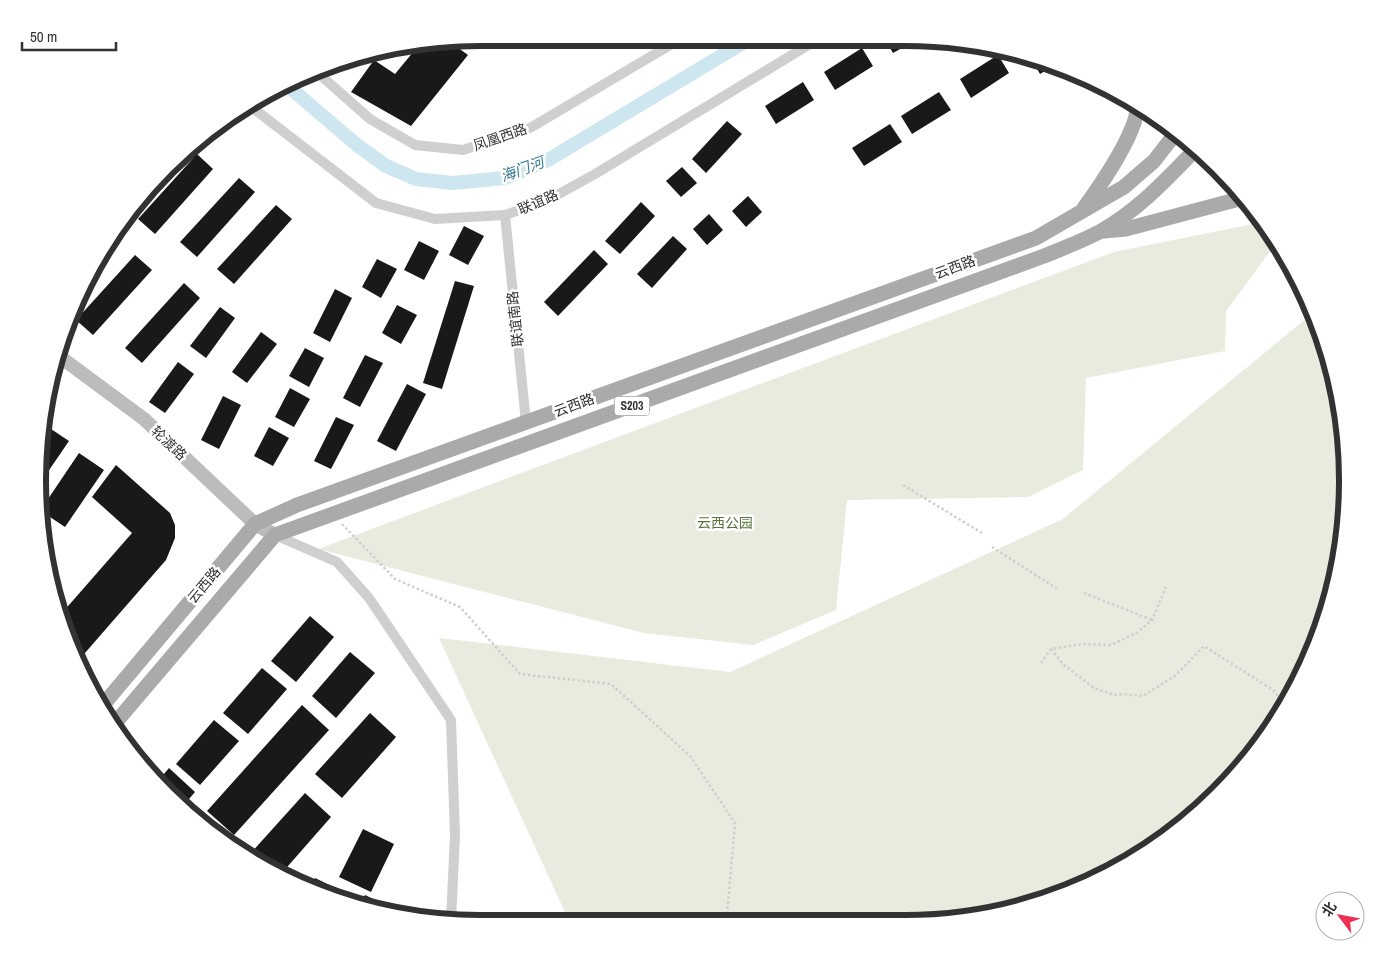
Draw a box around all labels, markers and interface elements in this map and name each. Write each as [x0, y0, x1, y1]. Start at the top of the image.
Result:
scale bar [22, 20, 116, 52]
text: 50 m [30, 26, 57, 47]
street label: 凤凰西路 [471, 119, 529, 155]
water label: 海门河 [497, 150, 550, 187]
street label: 联谊路 [515, 186, 561, 218]
street label: 云西路 [932, 251, 978, 283]
street label: 联谊南路 [503, 290, 527, 348]
street label: 云西路 [551, 389, 597, 421]
road number: S203 [614, 396, 650, 416]
street label: 轮渡路 [148, 422, 190, 464]
park label: 云西公园 [697, 514, 753, 532]
street label: 云西路 [184, 563, 224, 607]
north arrow [1315, 891, 1365, 941]
text: 北 [1318, 898, 1340, 920]

